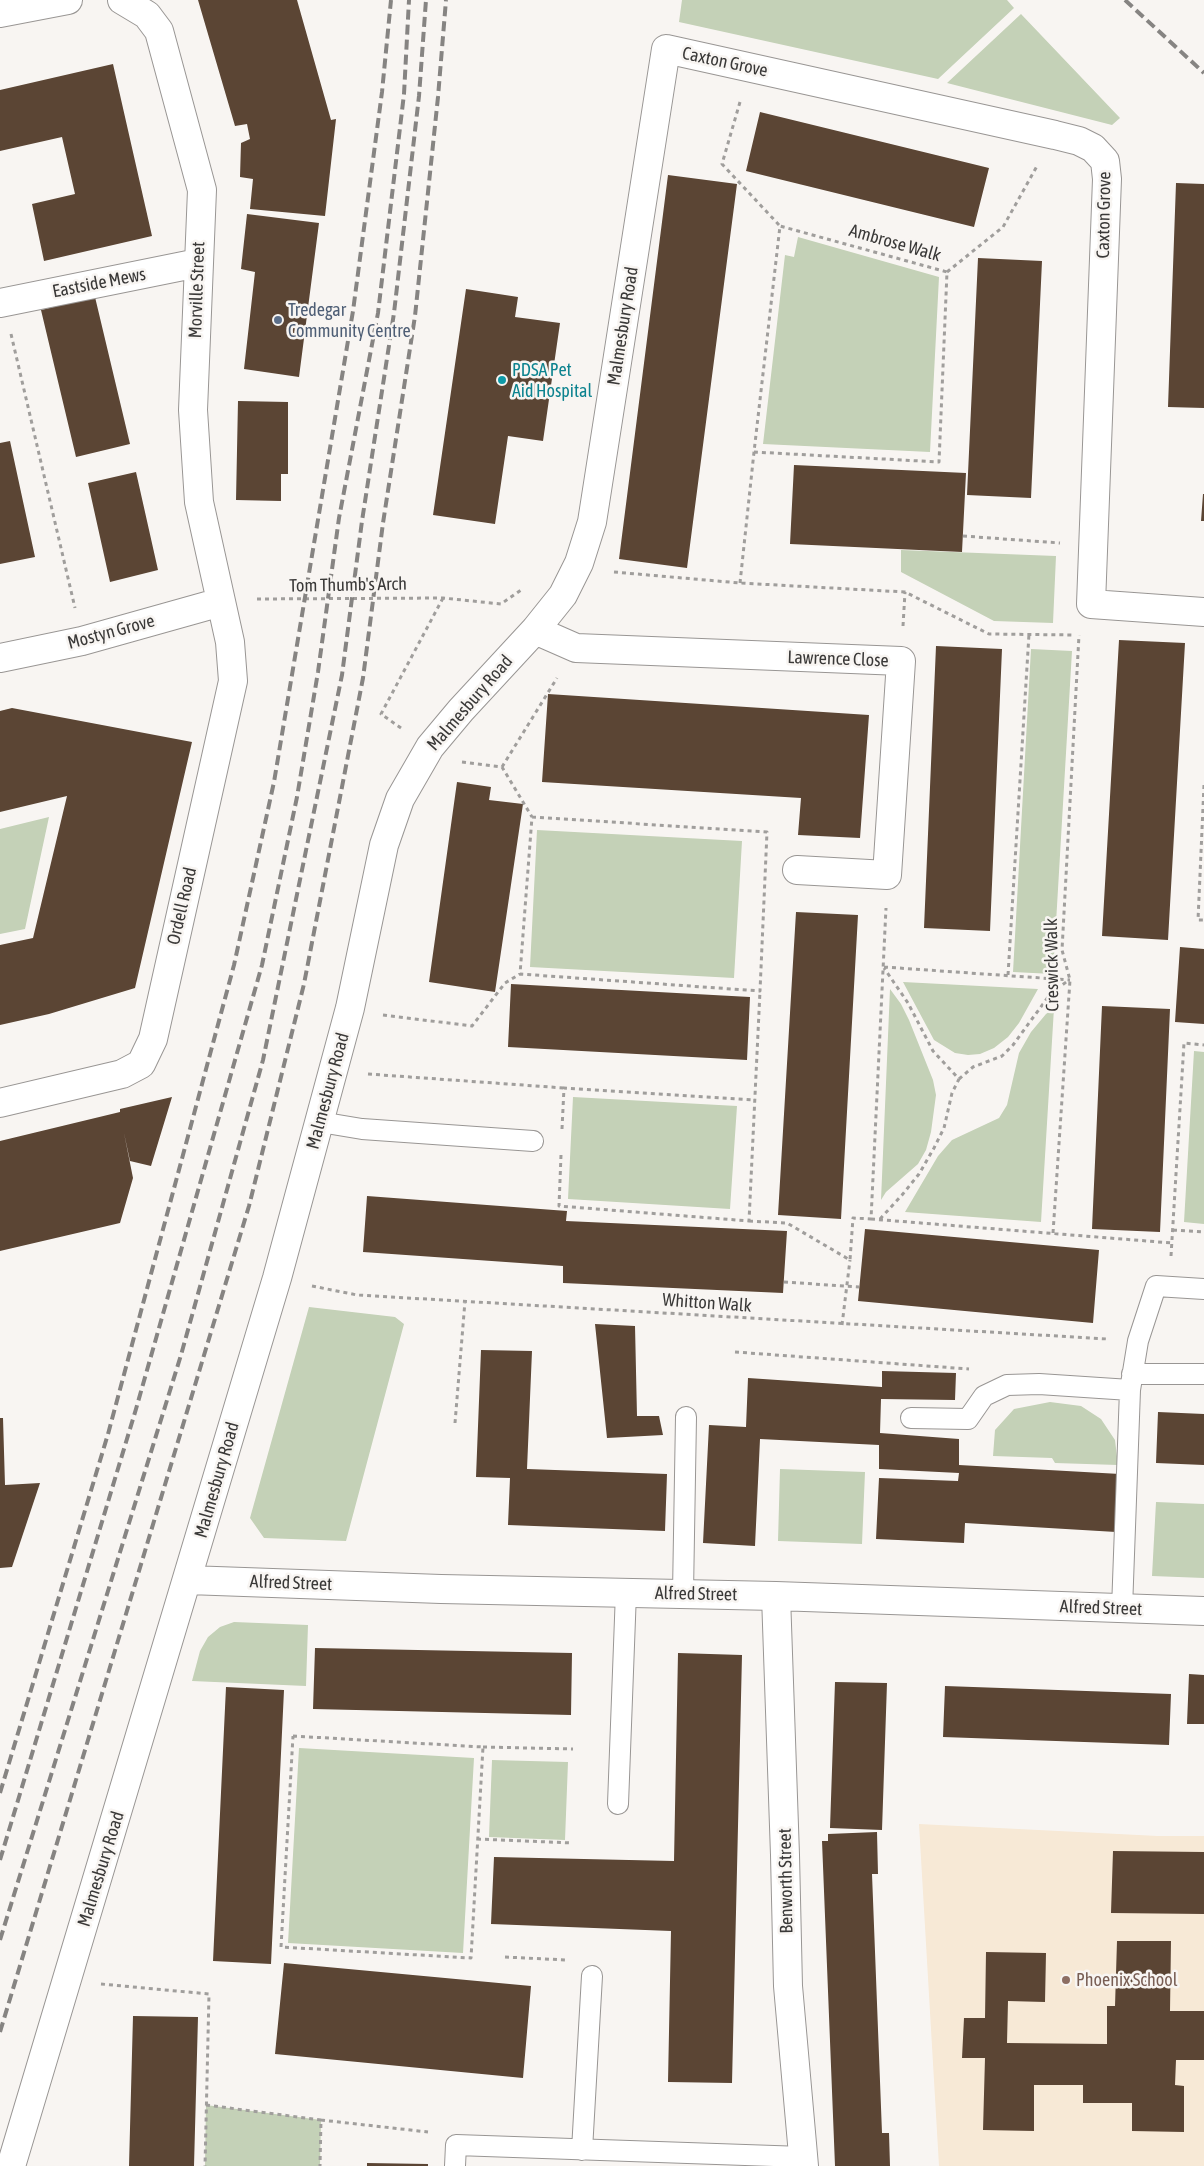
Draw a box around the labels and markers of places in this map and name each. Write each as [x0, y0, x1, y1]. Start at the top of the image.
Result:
place label: Tredegar Community Centre [288, 299, 411, 342]
marker: Tredegar Community Centre [272, 314, 284, 326]
place label: PDSA Pet Aid Hospital [512, 359, 592, 402]
marker: PDSA Pet Aid Hospital [496, 374, 508, 386]
place label: Phoenix School [1076, 1969, 1177, 1991]
marker: Phoenix School [1060, 1974, 1072, 1986]

